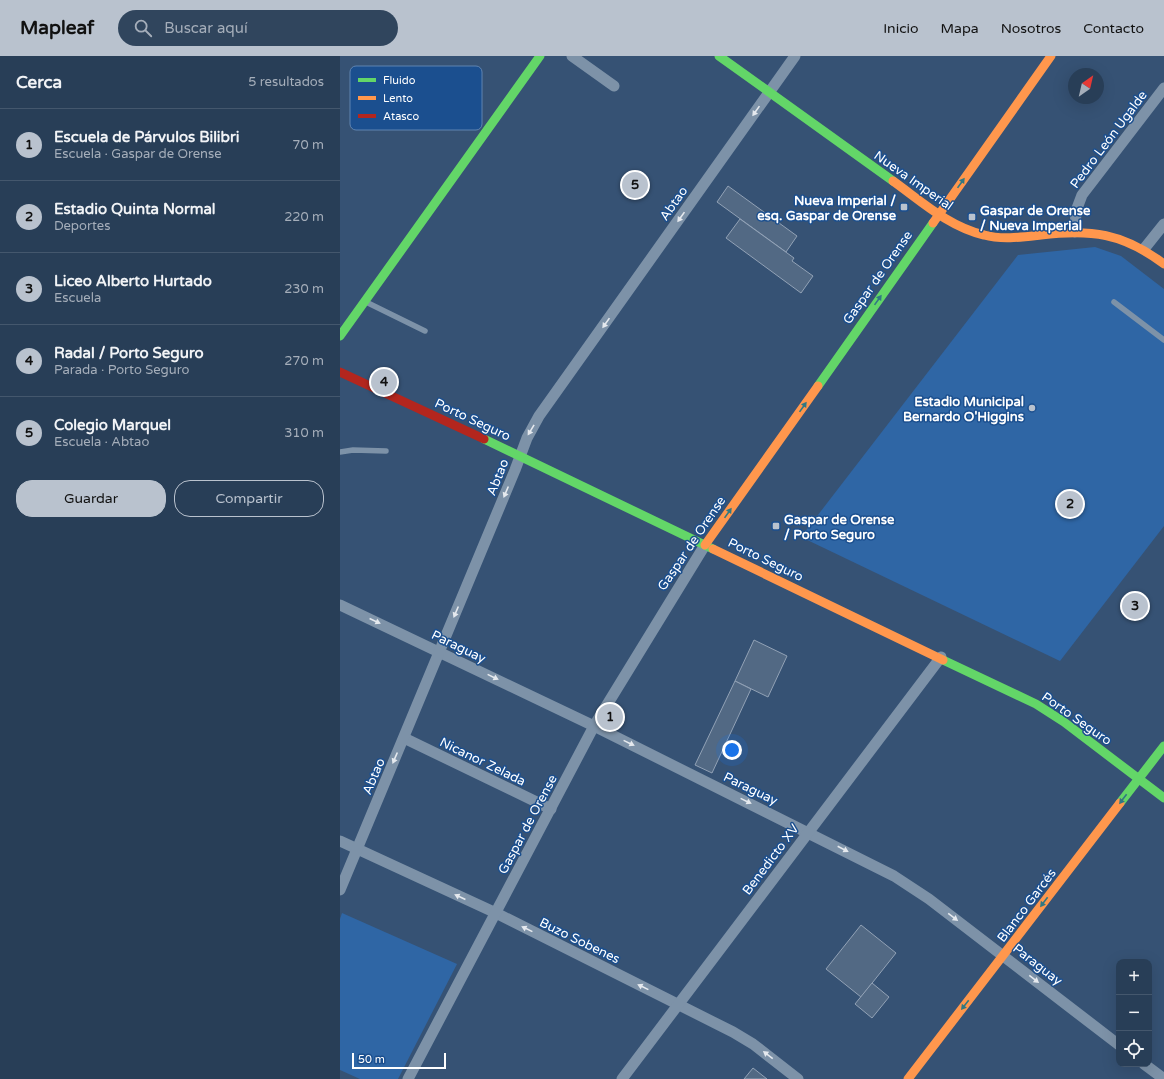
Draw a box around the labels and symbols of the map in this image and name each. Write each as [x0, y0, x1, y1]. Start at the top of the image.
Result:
legend [350, 66, 482, 130]
north arrow [1068, 68, 1104, 104]
text: Fluido [383, 74, 416, 87]
street label: Pedro León Ugalde [1067, 88, 1151, 192]
text: Lento [383, 92, 413, 105]
one-way arrow [752, 105, 760, 116]
text: Atasco [383, 110, 419, 123]
street label: Nueva Imperial [871, 148, 956, 214]
pin: 5 [622, 170, 648, 200]
one-way arrow [957, 178, 965, 188]
street label: Abtao [656, 183, 691, 224]
place label: Nueva Imperial / esq. Gaspar de Orense [757, 193, 897, 224]
marker: Nueva Imperial / esq. Gaspar de Orense [899, 202, 909, 212]
place label: Gaspar de Orense / Nueva Imperial [980, 203, 1091, 234]
one-way arrow [677, 212, 685, 222]
marker: Gaspar de Orense / Nueva Imperial [967, 212, 977, 222]
street label: Gaspar de Orense [840, 228, 916, 327]
one-way arrow [874, 295, 882, 306]
one-way arrow [602, 318, 610, 328]
pin: 4 [371, 367, 397, 397]
place label: Estadio Municipal Bernardo O'Higgins [903, 394, 1024, 425]
street label: Porto Seguro [432, 395, 513, 444]
one-way arrow [799, 401, 807, 412]
marker: Estadio Municipal Bernardo O'Higgins [1027, 403, 1037, 413]
one-way arrow [528, 424, 535, 436]
street label: Abtao [483, 457, 512, 498]
one-way arrow [503, 486, 509, 497]
pin: 2 [1057, 489, 1083, 519]
street label: Gaspar de Orense [654, 493, 729, 594]
one-way arrow [724, 507, 732, 518]
place label: Gaspar de Orense / Porto Seguro [784, 512, 895, 543]
marker: Gaspar de Orense / Porto Seguro [771, 521, 781, 531]
street label: Porto Seguro [725, 535, 806, 585]
pin: 3 [1122, 591, 1148, 621]
one-way arrow [453, 606, 459, 617]
one-way arrow [370, 618, 381, 624]
street label: Paraguay [429, 627, 488, 667]
one-way arrow [487, 674, 498, 681]
street label: Porto Seguro [1038, 689, 1115, 749]
pin: 1 [597, 702, 623, 732]
street label: Nicanor Zelada [437, 734, 528, 790]
one-way arrow [623, 740, 635, 746]
your location [722, 740, 742, 760]
one-way arrow [392, 752, 398, 764]
street label: Abtao [359, 756, 389, 797]
street label: Paraguay [721, 769, 780, 809]
street label: Gaspar de Orense [495, 772, 561, 877]
one-way arrow [1119, 794, 1127, 804]
one-way arrow [740, 798, 751, 804]
street label: Benedicto XV [739, 821, 803, 898]
one-way arrow [837, 846, 849, 852]
street label: Blanco Garcés [994, 866, 1060, 946]
one-way arrow [455, 894, 466, 900]
one-way arrow [1040, 897, 1048, 908]
one-way arrow [948, 913, 959, 922]
street label: Buzo Sobenes [537, 915, 622, 967]
one-way arrow [521, 926, 532, 932]
street label: Paraguay [1009, 941, 1065, 989]
one-way arrow [1029, 975, 1040, 984]
one-way arrow [637, 984, 649, 990]
one-way arrow [960, 1000, 969, 1011]
scale bar [352, 1051, 446, 1070]
one-way arrow [762, 1051, 773, 1059]

